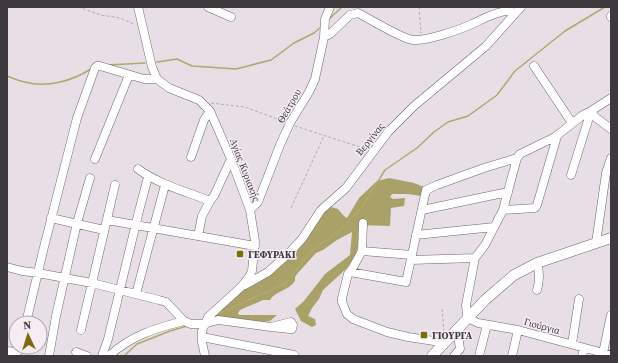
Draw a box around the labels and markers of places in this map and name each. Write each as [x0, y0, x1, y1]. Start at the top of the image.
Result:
place label: ΓΕΦΥΡΑΚΙ [248, 248, 296, 261]
marker: ΓΕΦΥΡΑΚΙ [235, 249, 245, 259]
place label: ΓΙΟΥΡΓΑ [432, 329, 472, 342]
marker: ΓΙΟΥΡΓΑ [419, 330, 429, 340]

